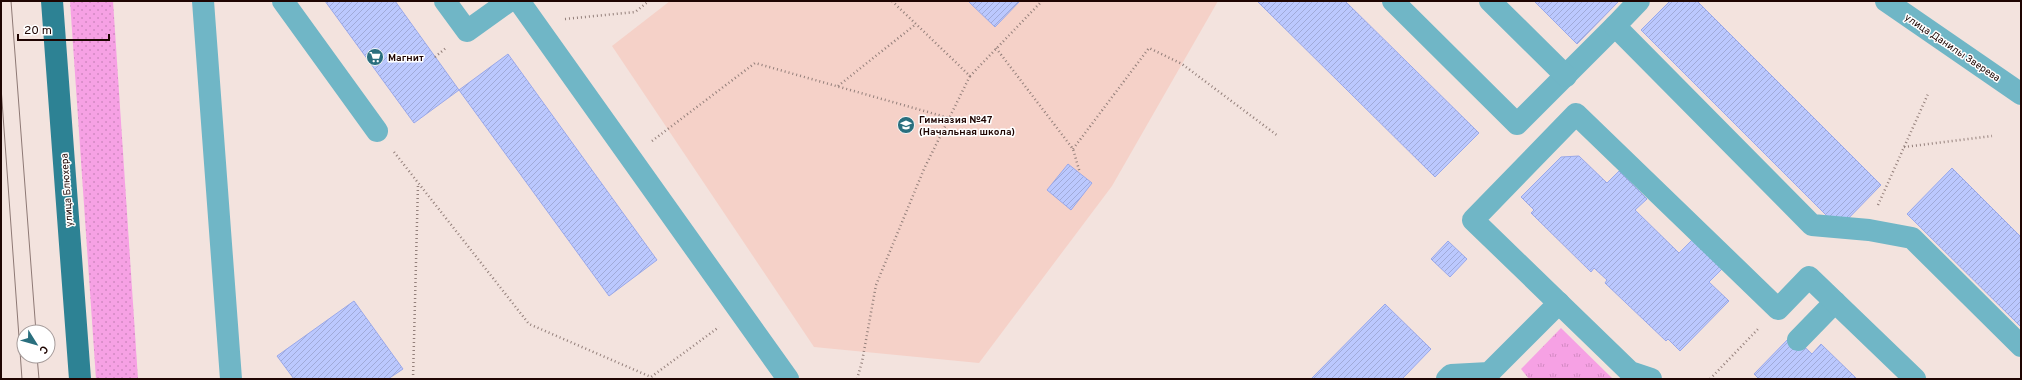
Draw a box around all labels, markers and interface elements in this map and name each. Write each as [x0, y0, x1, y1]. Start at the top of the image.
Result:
street label: улица Данилы Зверева [1902, 11, 2002, 85]
scale bar [18, 16, 109, 42]
text: 20 m [24, 23, 52, 39]
supermarket icon: Магнит [365, 47, 385, 67]
place label: Магнит [388, 52, 424, 65]
place label: Гимназия №47 (Начальная школа) [919, 114, 1015, 139]
school or university icon: Гимназия №47 (Начальная школа) [896, 115, 916, 135]
street label: улица Блюхера [58, 153, 77, 227]
north arrow [16, 324, 56, 364]
text: С [35, 342, 51, 356]

